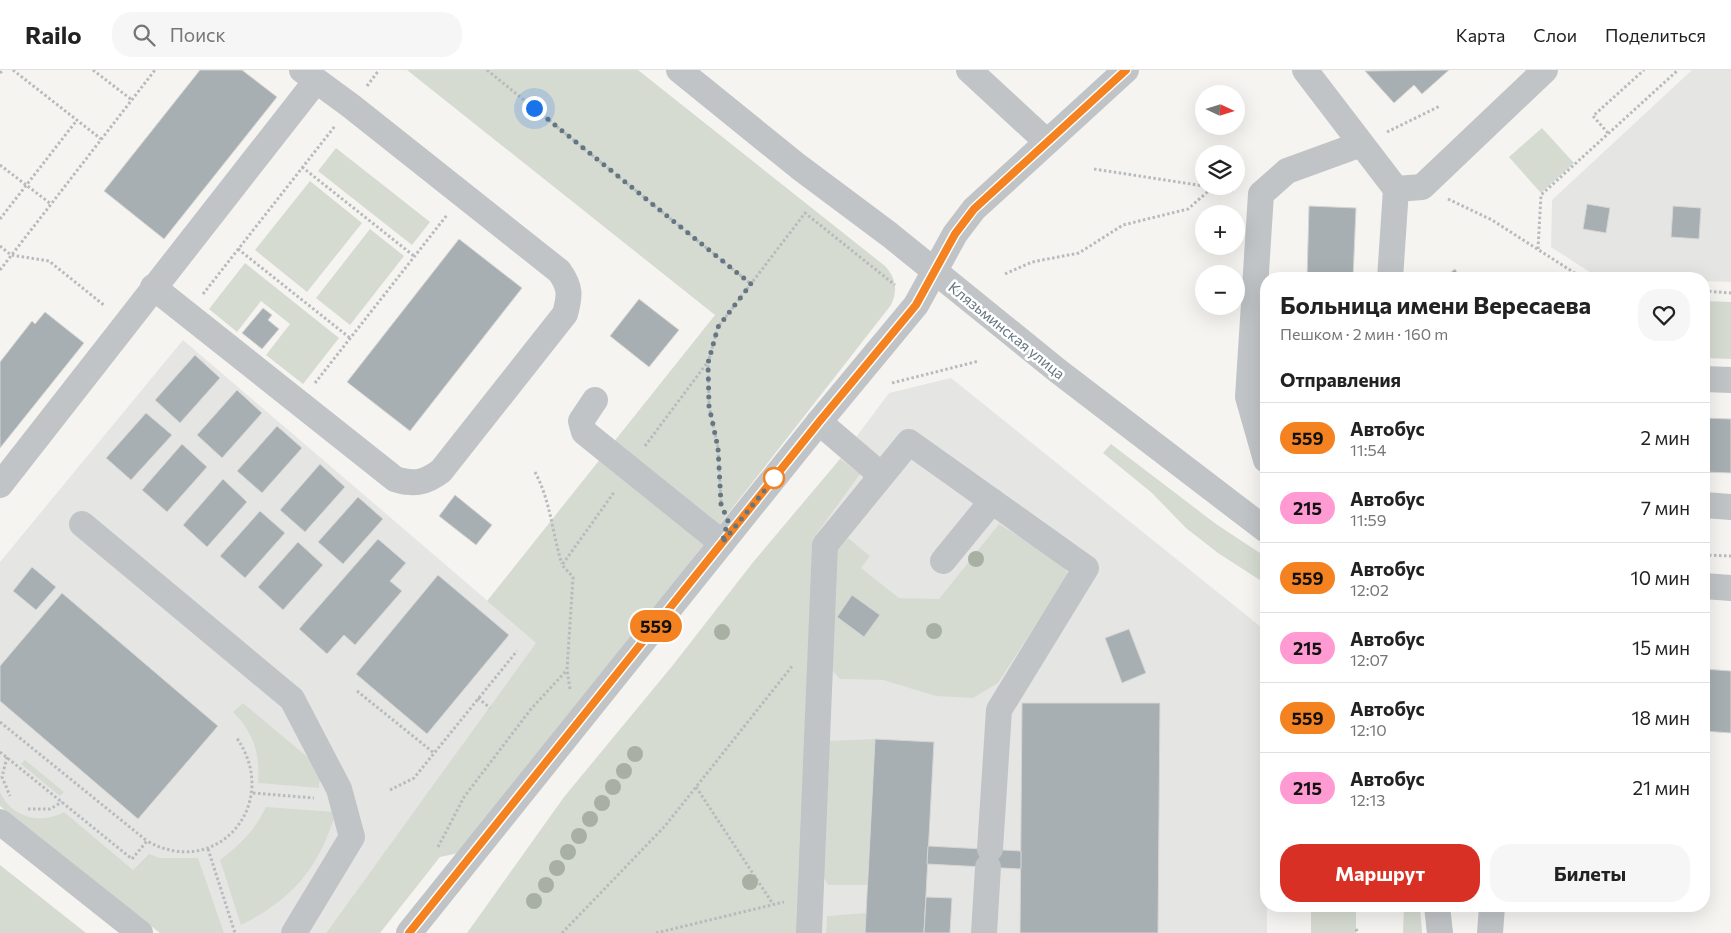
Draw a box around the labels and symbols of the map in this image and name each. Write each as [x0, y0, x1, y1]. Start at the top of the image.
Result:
north arrow [1195, 85, 1245, 135]
your location [522, 96, 547, 121]
street label: Клязьминская улица [945, 278, 1069, 382]
unlabelled marker [763, 467, 785, 489]
line badge: 559 [627, 610, 685, 642]

